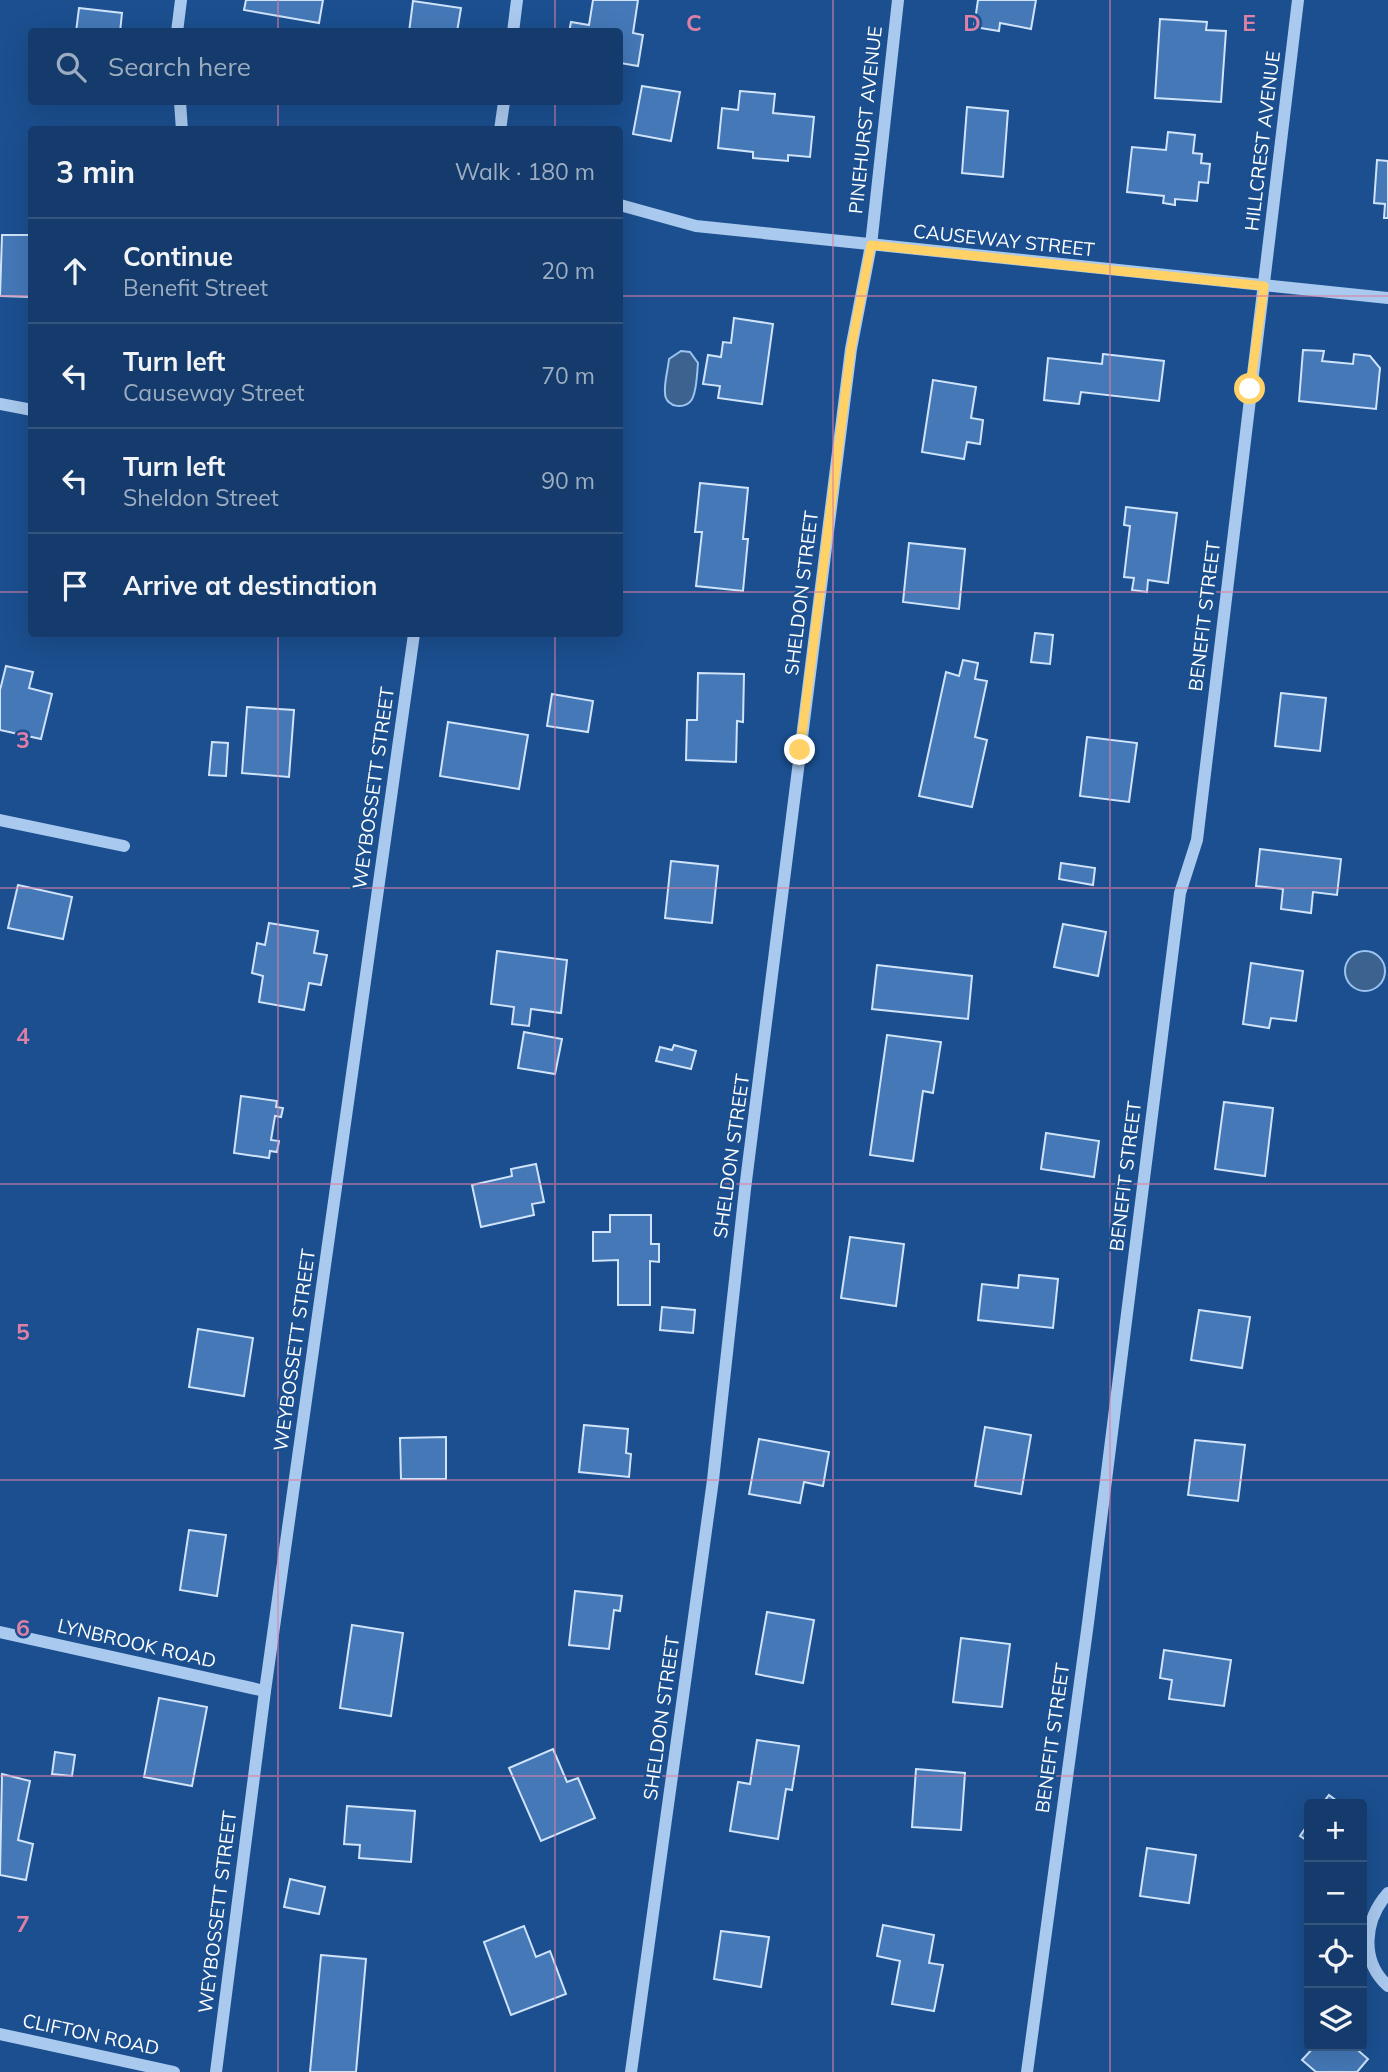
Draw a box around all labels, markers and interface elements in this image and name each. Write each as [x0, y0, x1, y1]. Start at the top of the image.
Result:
text: C [686, 8, 702, 37]
text: D [963, 8, 981, 37]
text: E [1242, 8, 1256, 37]
street label: PINEHURST AVENUE [843, 25, 887, 215]
search box [28, 28, 623, 105]
icon: search [52, 48, 90, 86]
text: Search here [108, 50, 251, 83]
street label: HILLCREST AVENUE [1239, 50, 1285, 232]
text: 3 min [56, 153, 135, 191]
text: Walk · 180 m [455, 157, 595, 186]
street label: CAUSEWAY STREET [912, 219, 1096, 262]
text: Continue [123, 240, 233, 273]
icon: ahead [56, 252, 94, 290]
text: 20 m [541, 256, 595, 285]
text: Benefit Street [123, 273, 268, 302]
text: Turn left [123, 345, 225, 378]
icon: left [56, 357, 94, 395]
text: 70 m [541, 361, 595, 390]
route start [1234, 373, 1265, 404]
text: Causeway Street [123, 378, 304, 407]
text: Turn left [123, 450, 225, 483]
icon: left [56, 462, 94, 500]
text: 90 m [541, 466, 595, 495]
text: Sheldon Street [123, 483, 279, 512]
street label: SHELDON STREET [779, 509, 823, 677]
street label: BENEFIT STREET [1183, 539, 1225, 693]
icon: arrive [56, 567, 94, 605]
text: Arrive at destination [123, 569, 378, 602]
street label: WEYBOSSETT STREET [347, 685, 399, 891]
text: 3 [16, 725, 30, 754]
route end [784, 734, 815, 765]
text: 4 [16, 1021, 30, 1050]
street label: SHELDON STREET [708, 1072, 754, 1240]
street label: BENEFIT STREET [1104, 1099, 1146, 1253]
street label: WEYBOSSETT STREET [268, 1247, 320, 1453]
text: 5 [16, 1317, 30, 1346]
text: 6 [16, 1613, 30, 1642]
street label: LYNBROOK ROAD [55, 1613, 219, 1673]
street label: SHELDON STREET [638, 1634, 684, 1802]
street label: BENEFIT STREET [1030, 1661, 1074, 1815]
map controls [1304, 1799, 1367, 2051]
button: + [1304, 1799, 1367, 1862]
street label: WEYBOSSETT STREET [193, 1809, 241, 2015]
button: − [1304, 1862, 1367, 1925]
text: 7 [16, 1909, 30, 1938]
button: locate [1304, 1925, 1367, 1988]
button: layers [1304, 1988, 1367, 2051]
street label: CLIFTON ROAD [20, 2008, 162, 2060]

